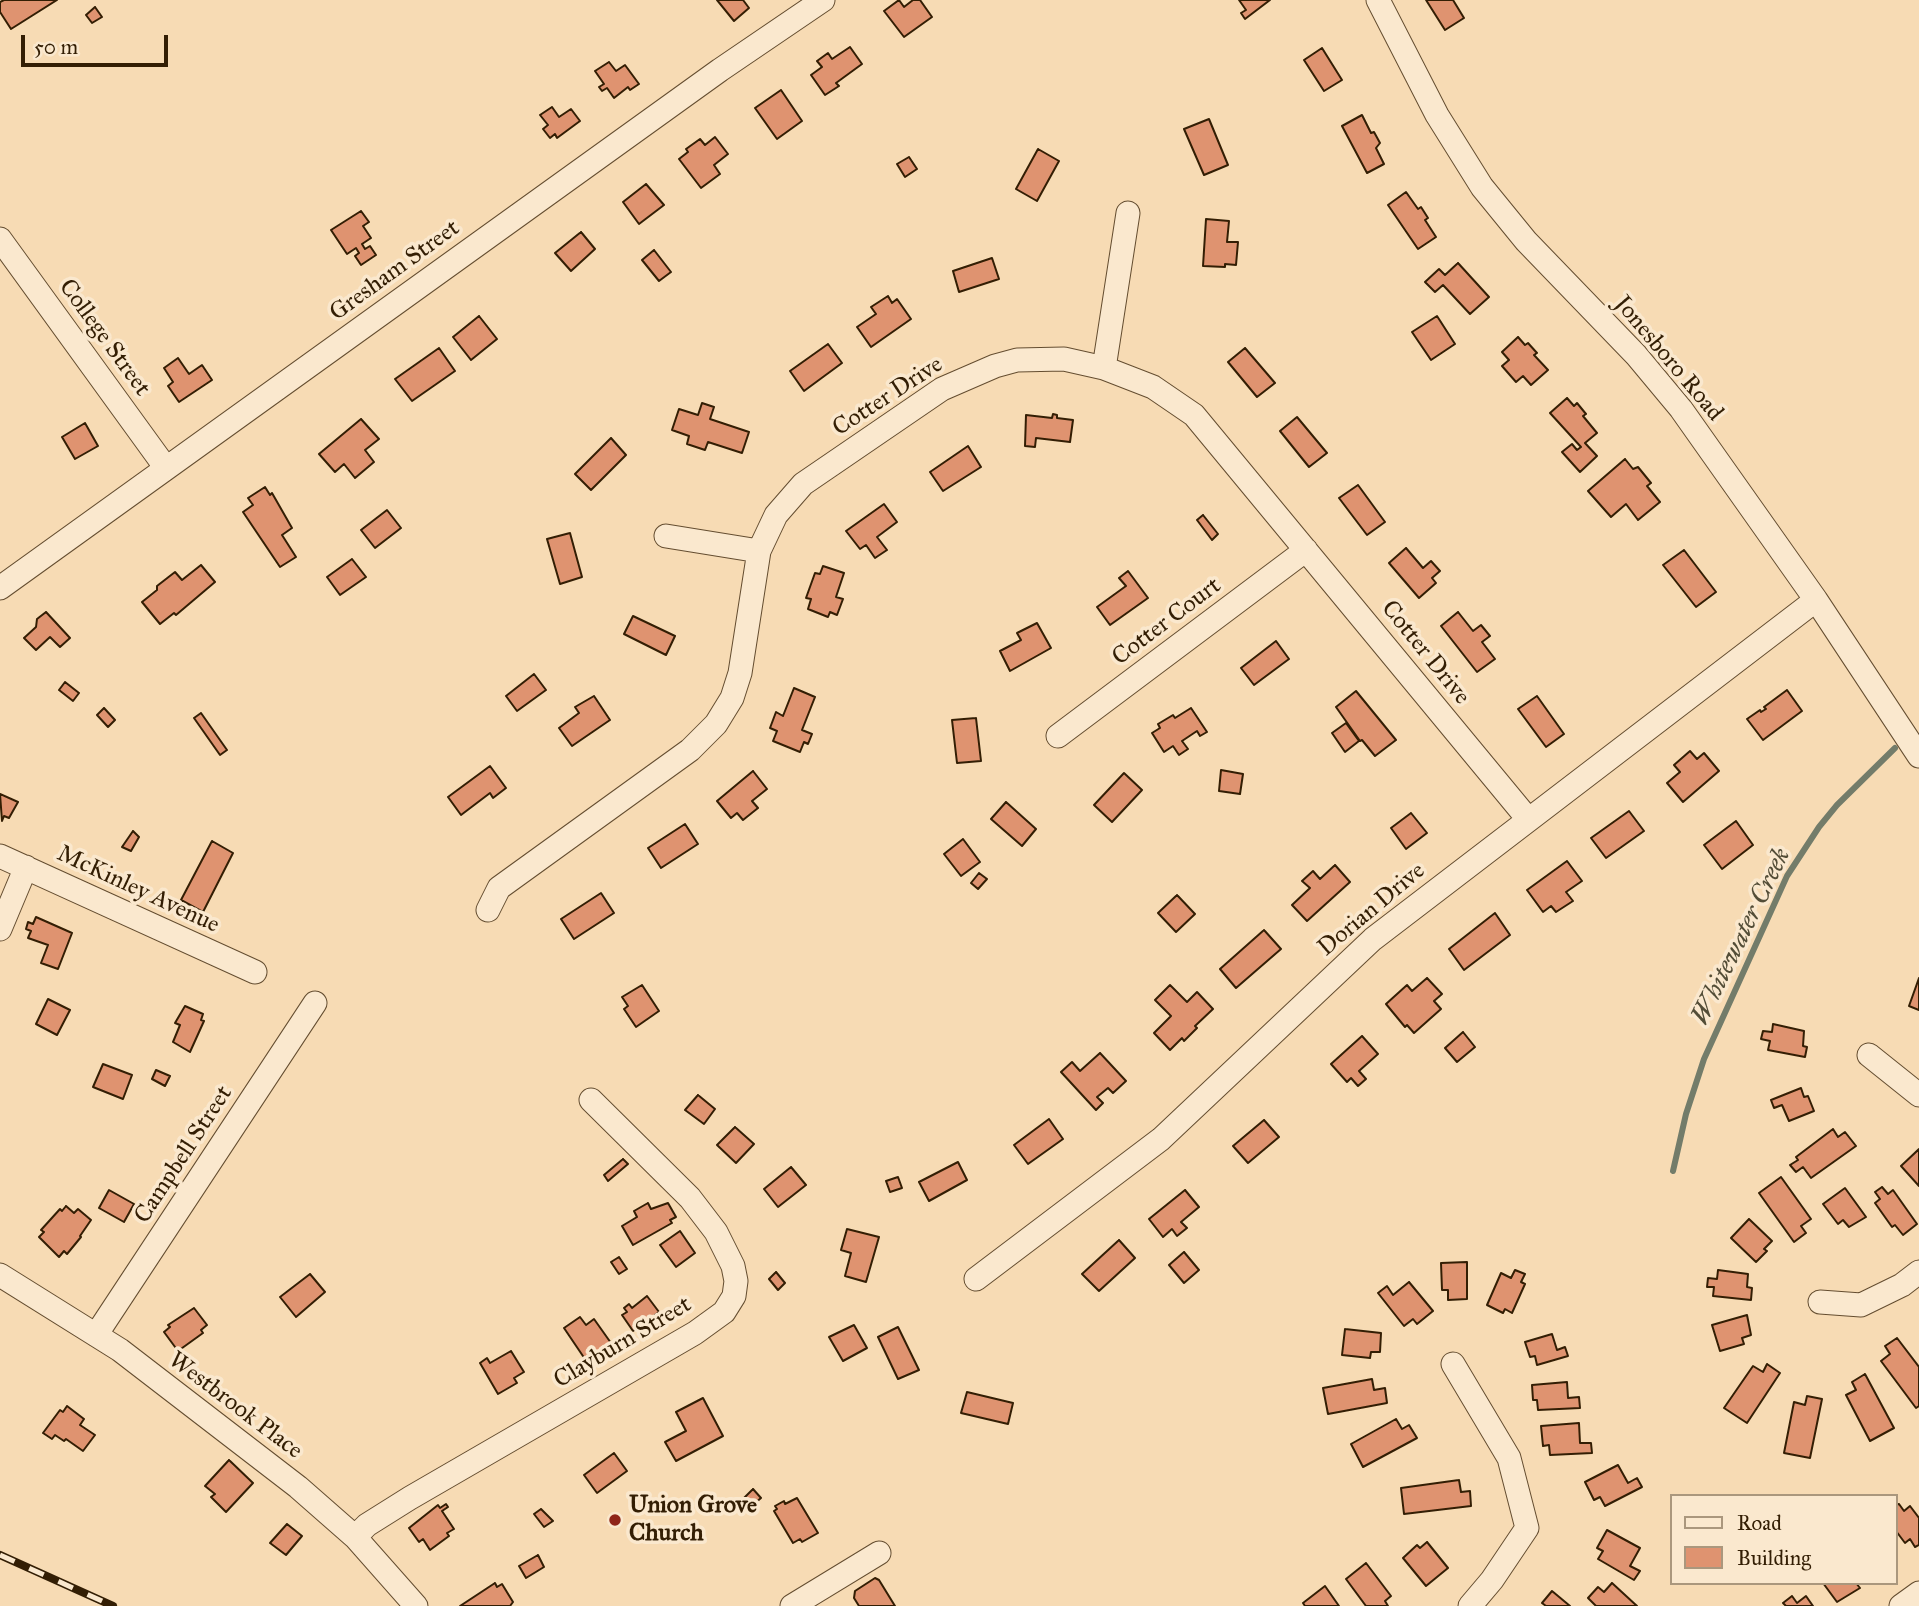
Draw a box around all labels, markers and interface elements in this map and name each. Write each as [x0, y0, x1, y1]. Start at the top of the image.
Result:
scale bar [24, 21, 172, 65]
text: 50 m [34, 34, 78, 60]
street label: Gresham Street [324, 214, 466, 328]
street label: College Street [52, 274, 156, 402]
street label: Jonesboro Road [1607, 291, 1729, 427]
street label: Cotter Drive [828, 351, 948, 443]
street label: Cotter Court [1107, 572, 1227, 672]
street label: Cotter Drive [1374, 595, 1476, 711]
street label: McKinley Avenue [52, 840, 224, 940]
water label: Whitewater Creek [1686, 843, 1798, 1031]
street label: Dorian Drive [1313, 857, 1431, 963]
street label: Campbell Street [129, 1081, 239, 1229]
street label: Clayburn Street [549, 1291, 697, 1395]
street label: Westbrook Place [162, 1346, 308, 1466]
place label: Union Grove Church [629, 1492, 757, 1548]
legend [1671, 1494, 1898, 1585]
text: Road [1737, 1510, 1782, 1536]
marker: Union Grove Church [607, 1512, 623, 1528]
text: Building [1737, 1545, 1811, 1571]

